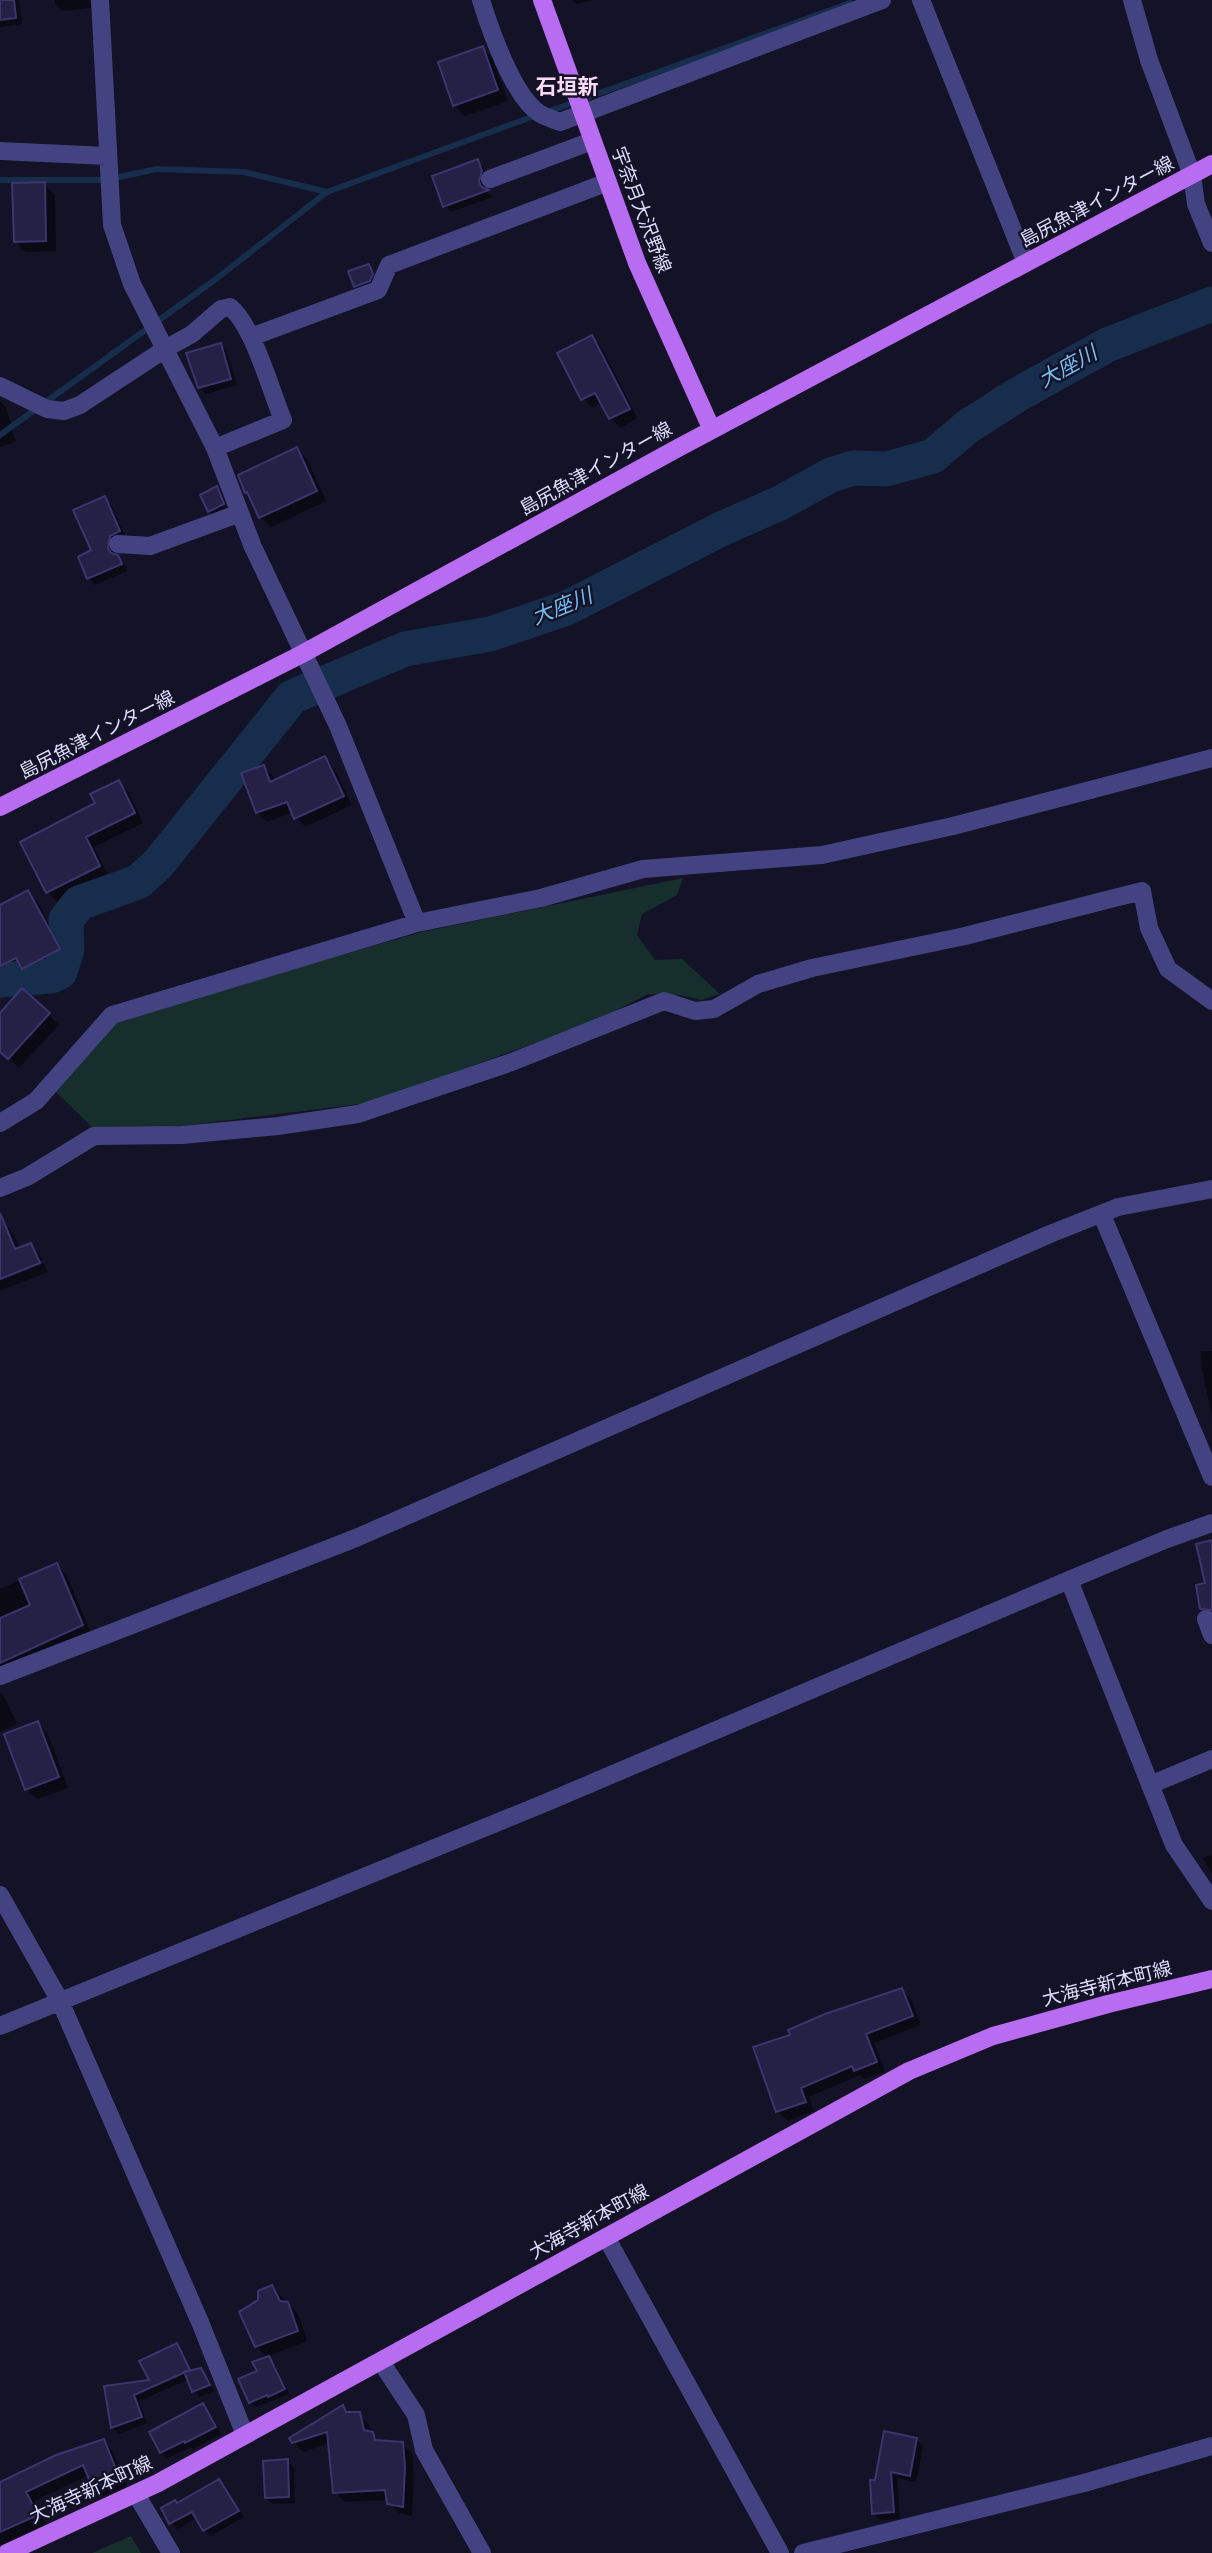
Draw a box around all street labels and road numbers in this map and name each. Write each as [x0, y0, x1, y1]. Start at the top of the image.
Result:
street label: 宇奈月大沢野線 [607, 144, 675, 276]
street label: 島尻魚津インター線 [1016, 152, 1178, 252]
street label: 島尻魚津インター線 [516, 418, 676, 520]
street label: 島尻魚津インター線 [16, 686, 178, 784]
street label: 大海寺新本町線 [1040, 1957, 1174, 2011]
street label: 大海寺新本町線 [525, 2180, 653, 2264]
street label: 大海寺新本町線 [26, 2452, 156, 2528]

